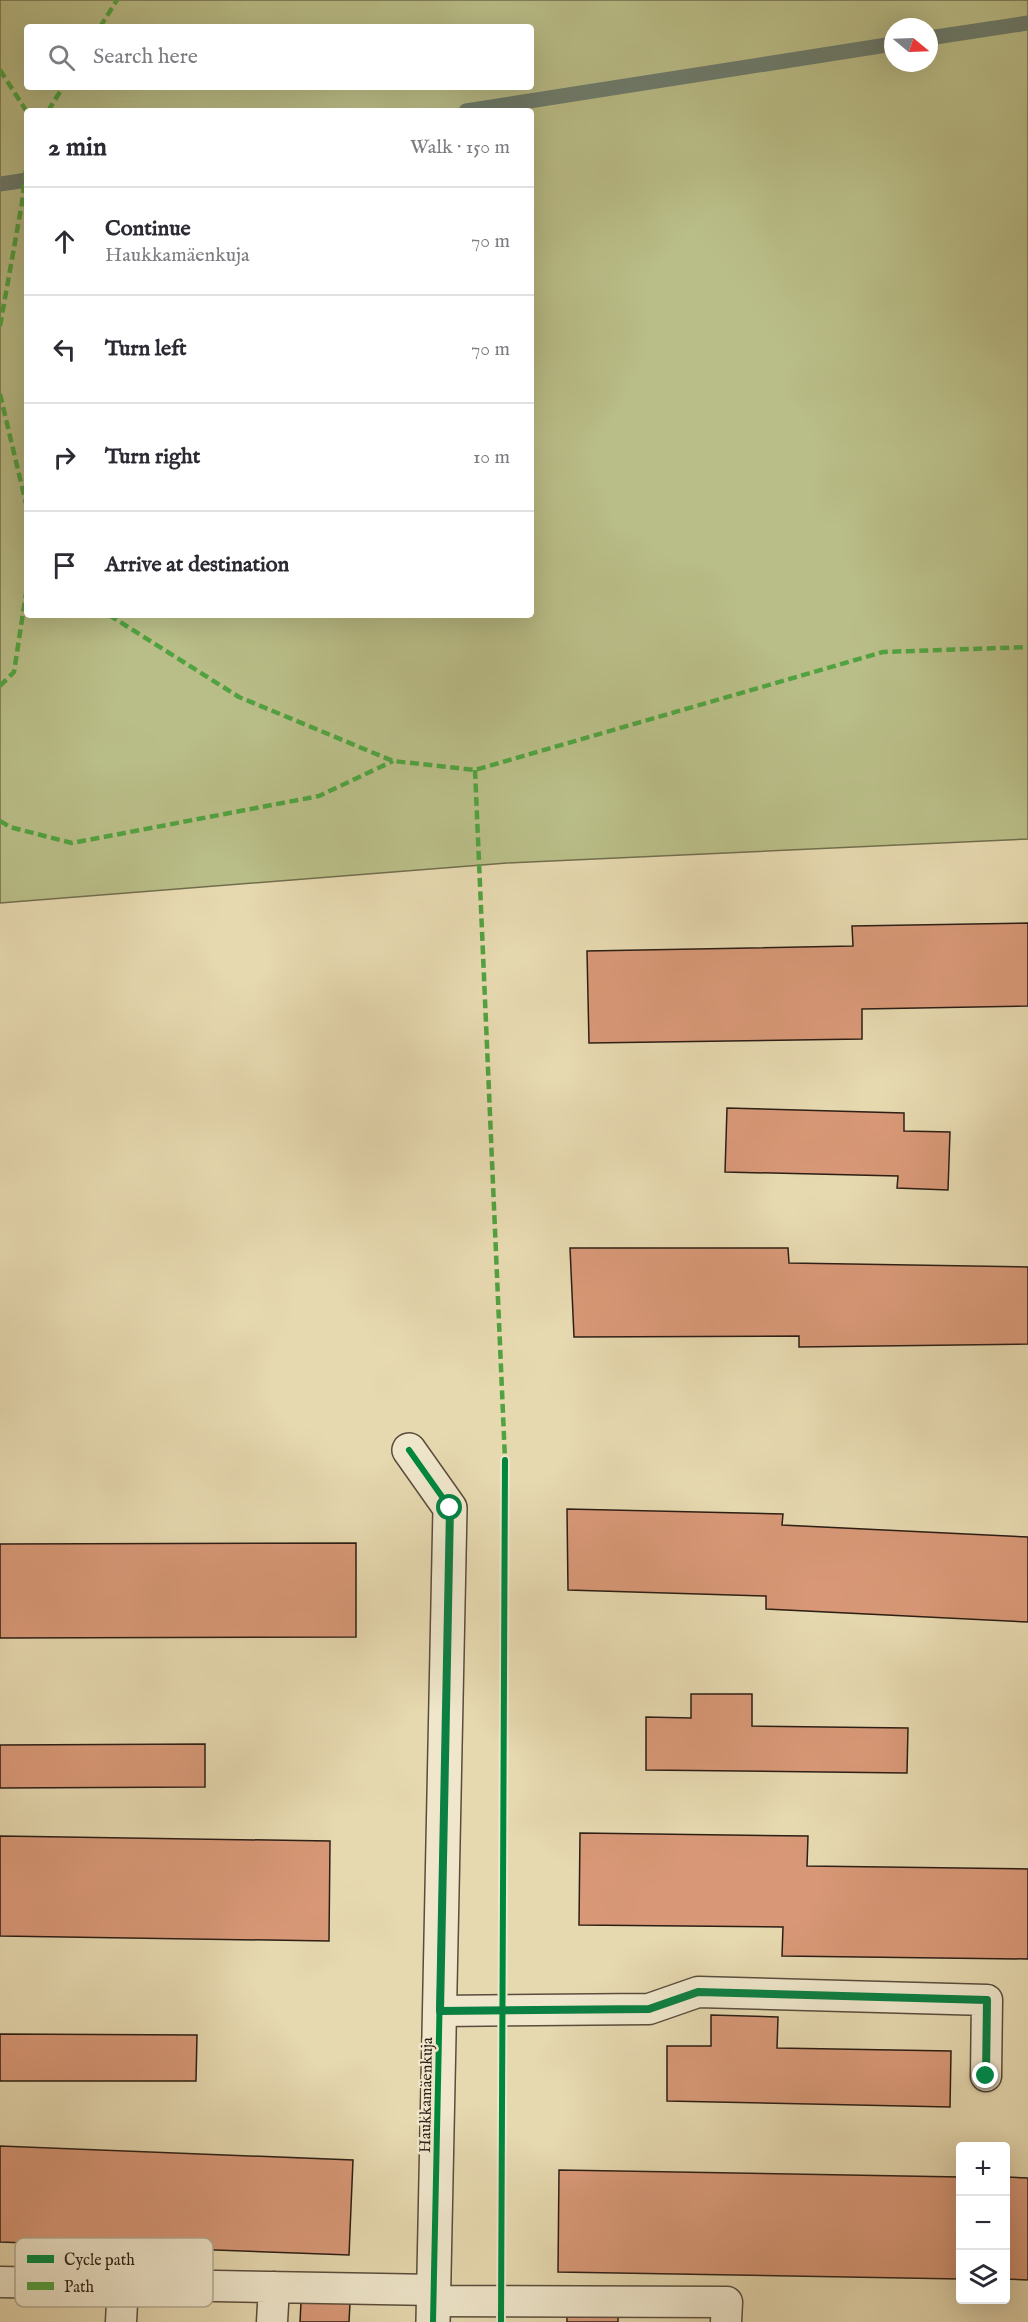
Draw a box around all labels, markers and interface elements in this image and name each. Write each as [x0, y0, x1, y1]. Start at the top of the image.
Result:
north arrow [884, 18, 938, 72]
search box [24, 24, 534, 90]
icon: search [45, 41, 78, 74]
text: Search here [93, 43, 198, 71]
text: 2 min [48, 131, 107, 164]
text: Walk · 150 m [410, 135, 510, 160]
text: Continue [105, 215, 191, 243]
icon: ahead [48, 225, 81, 258]
text: 70 m [471, 229, 510, 254]
text: Haukkamäenkuja [105, 243, 250, 268]
icon: left [48, 333, 81, 366]
text: Turn left [105, 335, 187, 363]
text: 70 m [471, 337, 510, 362]
icon: right [48, 441, 81, 474]
text: Turn right [105, 443, 200, 471]
text: 10 m [473, 445, 510, 470]
icon: arrive [48, 549, 81, 582]
text: Arrive at destination [105, 551, 289, 579]
route start [436, 1494, 462, 1520]
street label: Haukkamäenkuja [416, 2037, 438, 2153]
route end [972, 2062, 998, 2088]
map controls [956, 2142, 1010, 2304]
button: + [956, 2142, 1010, 2196]
button: − [956, 2196, 1010, 2250]
legend [15, 2238, 213, 2307]
button: layers [956, 2250, 1010, 2304]
text: Cycle path [64, 2251, 135, 2271]
text: Path [64, 2278, 95, 2298]

